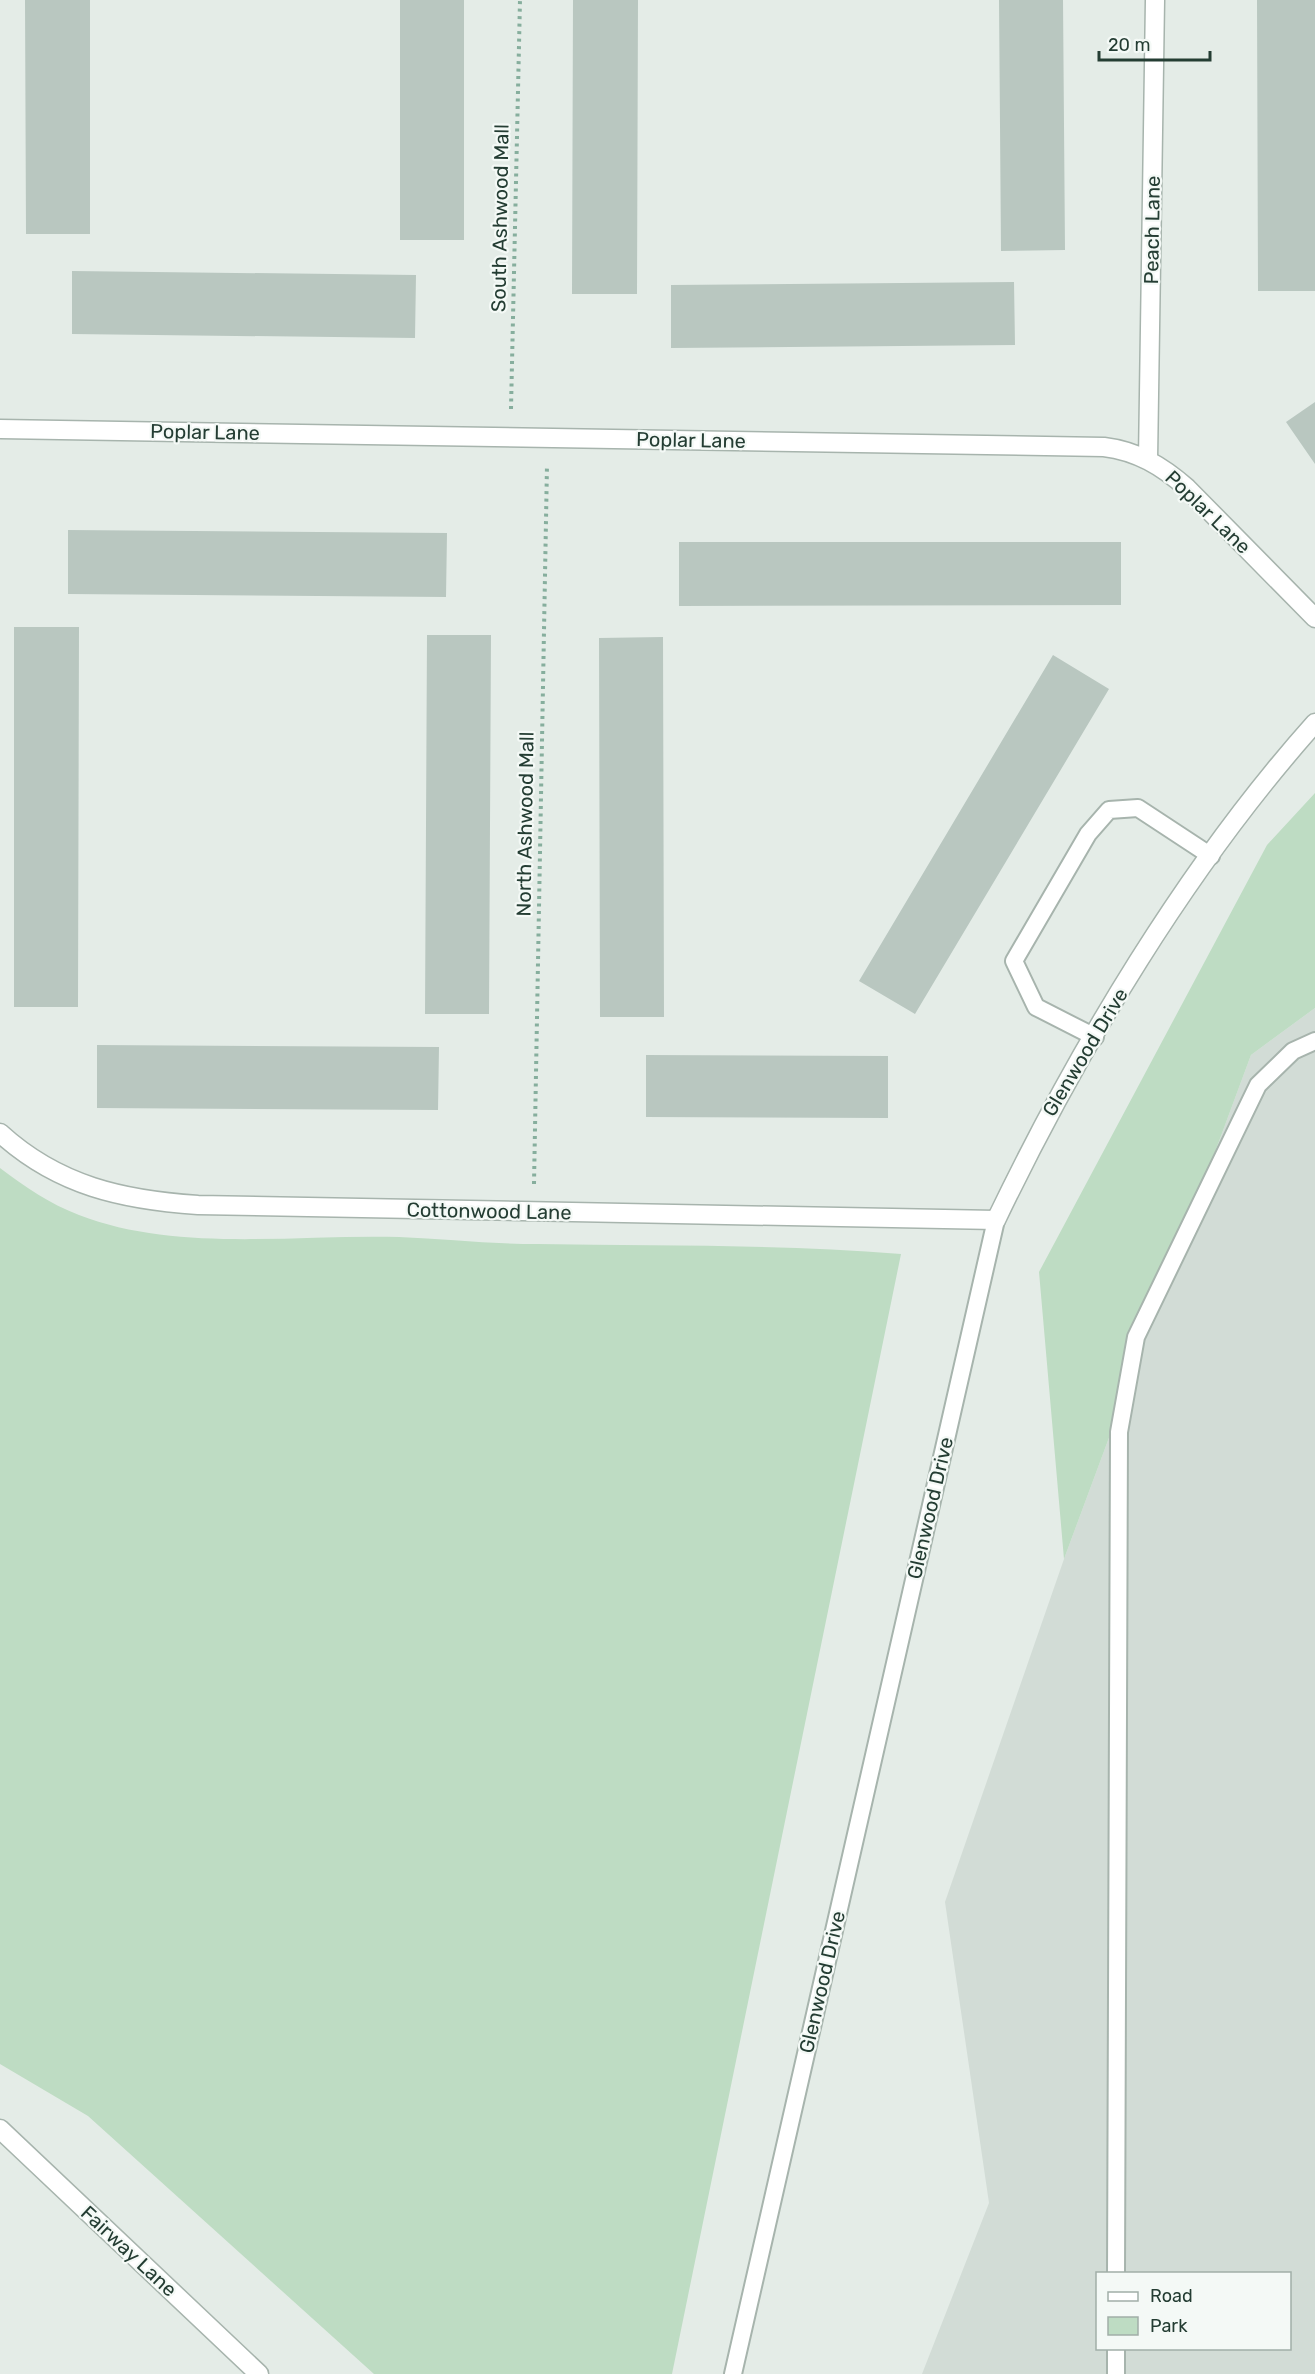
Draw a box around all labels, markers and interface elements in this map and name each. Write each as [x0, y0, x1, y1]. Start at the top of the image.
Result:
scale bar [1099, 24, 1210, 62]
text: 20 m [1108, 34, 1150, 56]
street label: South Ashwood Mall [486, 124, 514, 312]
street label: Peach Lane [1139, 175, 1165, 285]
street label: Poplar Lane [150, 419, 260, 445]
street label: Poplar Lane [636, 427, 746, 453]
street label: Poplar Lane [1160, 465, 1256, 559]
street label: North Ashwood Mall [511, 731, 539, 917]
street label: Glenwood Drive [1037, 984, 1133, 1120]
street label: Cottonwood Lane [406, 1198, 572, 1224]
street label: Glenwood Drive [902, 1434, 958, 1582]
street label: Glenwood Drive [794, 1908, 850, 2056]
street label: Fairway Lane [76, 2201, 182, 2301]
legend [1096, 2272, 1291, 2350]
text: Road [1150, 2285, 1193, 2307]
text: Park [1150, 2315, 1188, 2337]

